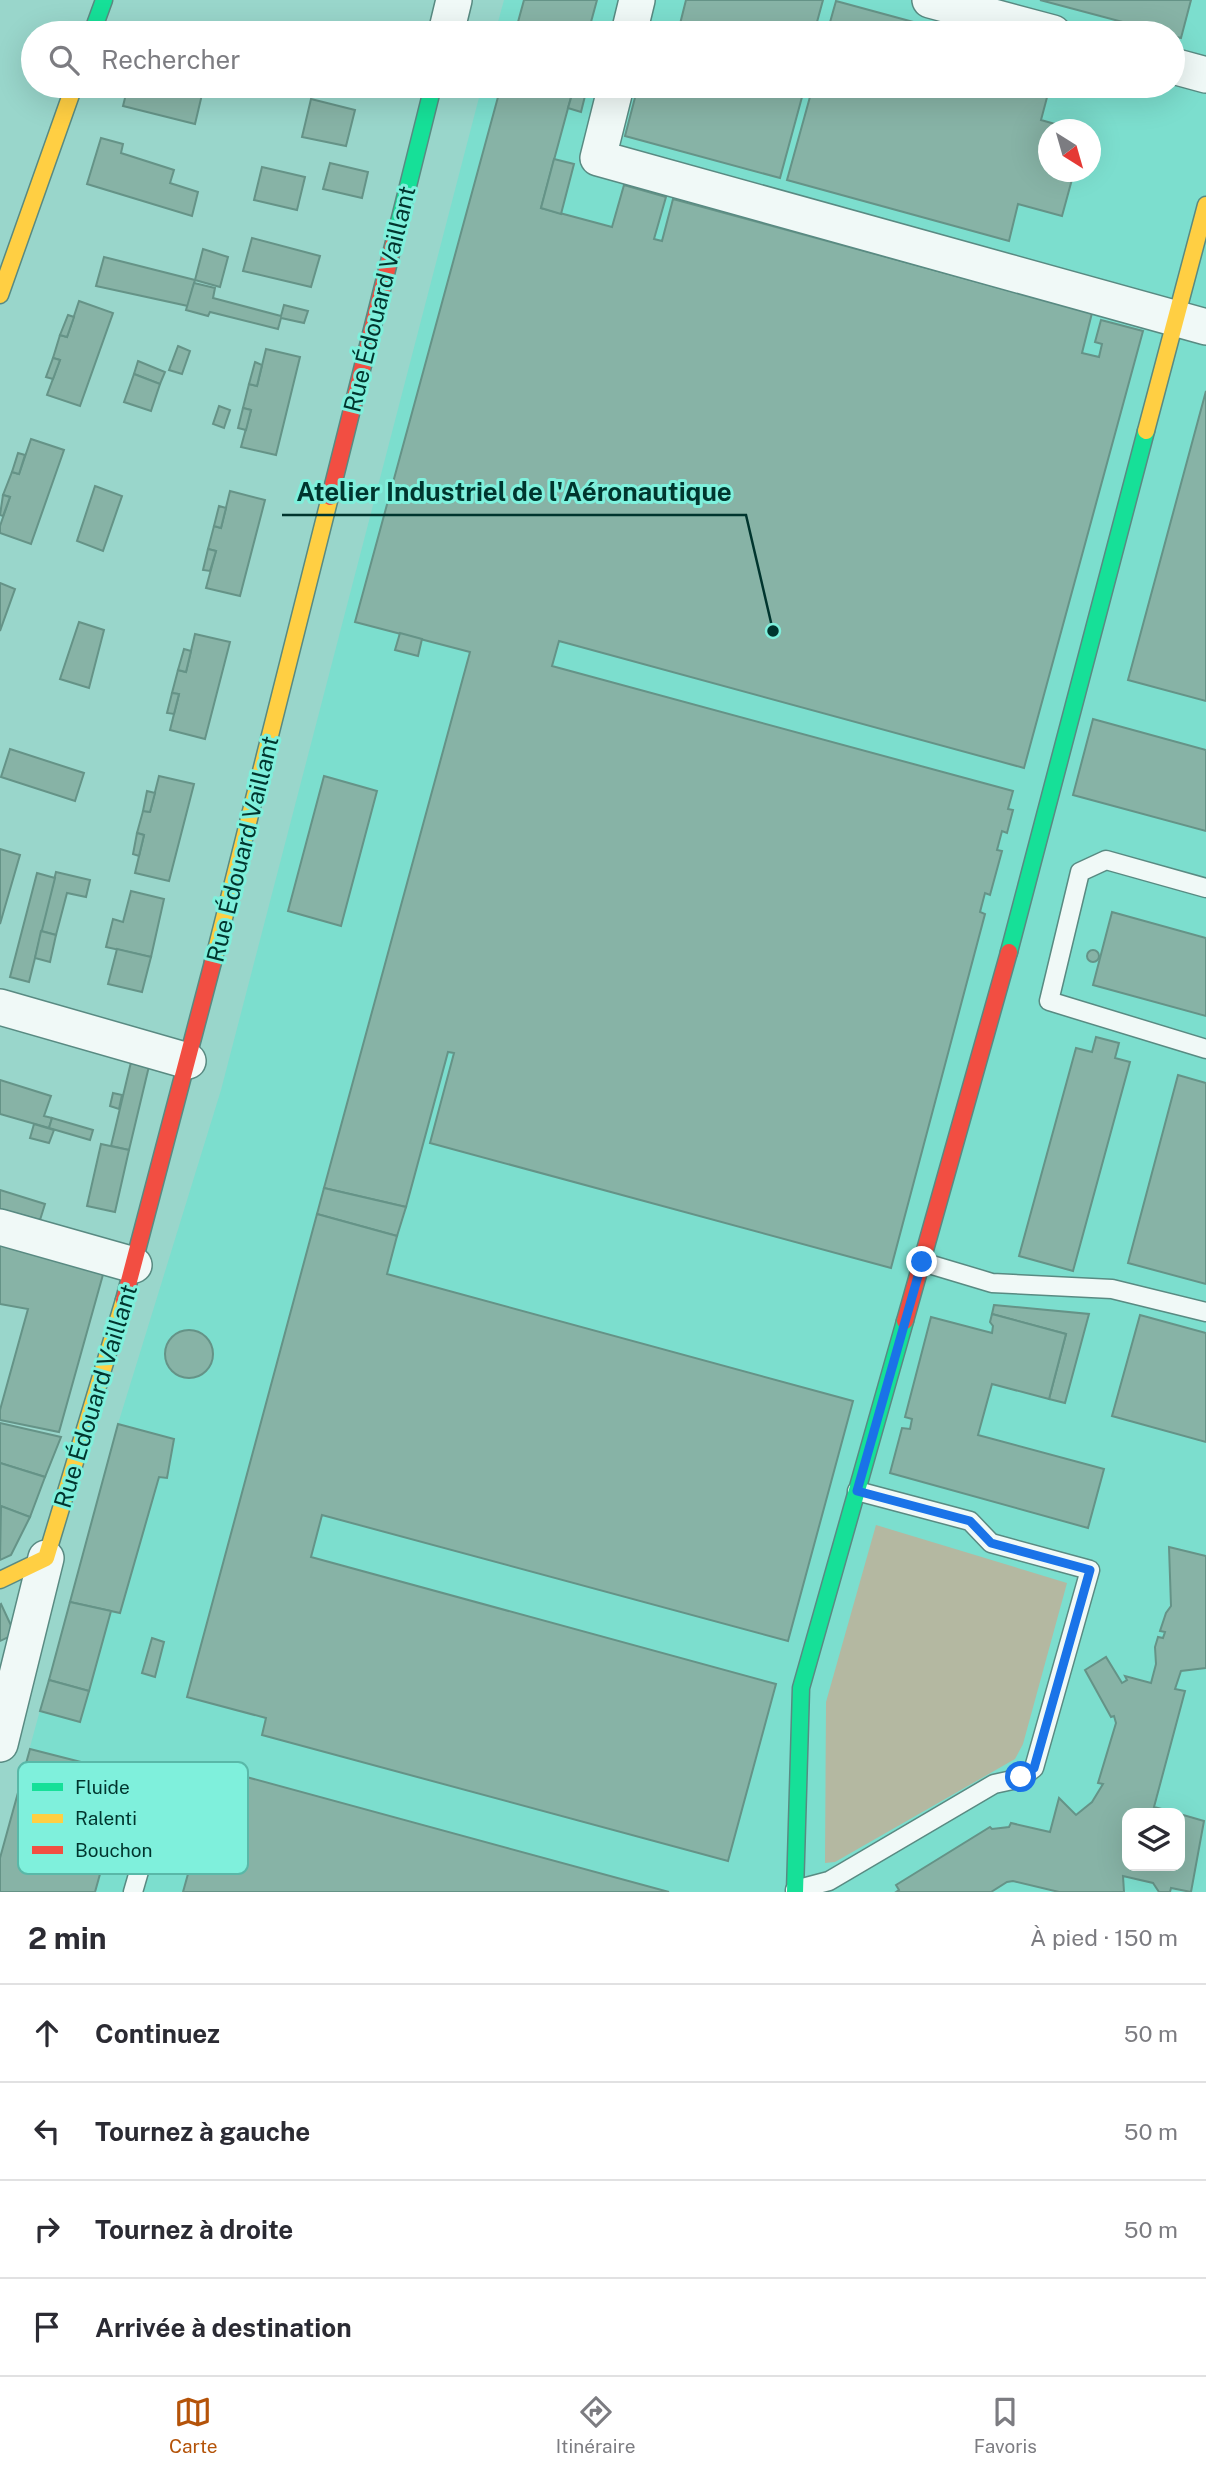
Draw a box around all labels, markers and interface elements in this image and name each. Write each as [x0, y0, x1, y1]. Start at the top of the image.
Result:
search box [21, 21, 1185, 98]
icon: search [45, 41, 83, 79]
text: Rechercher [101, 44, 240, 75]
north arrow [1038, 119, 1101, 182]
street label: Rue Édouard Vaillant [337, 183, 421, 415]
callout: Atelier Industriel de l'Aéronautique [282, 468, 746, 515]
text: Atelier Industriel de l'Aéronautique [296, 476, 732, 507]
street label: Rue Édouard Vaillant [200, 733, 284, 965]
route end [906, 1246, 937, 1277]
street label: Rue Édouard Vaillant [48, 1281, 142, 1511]
route start [1005, 1761, 1036, 1792]
legend [18, 1762, 248, 1874]
text: Fluide [75, 1776, 130, 1798]
text: Ralenti [75, 1807, 137, 1829]
map controls [1122, 1808, 1185, 1871]
button: layers [1122, 1808, 1185, 1871]
text: Bouchon [75, 1839, 152, 1861]
text: 2 min [28, 1920, 107, 1956]
text: À pied · 150 m [1030, 1924, 1178, 1951]
icon: ahead [28, 2014, 66, 2052]
text: Continuez [95, 2018, 220, 2049]
text: 50 m [1124, 2020, 1178, 2047]
icon: left [28, 2112, 66, 2150]
text: Tournez à gauche [95, 2116, 310, 2147]
text: 50 m [1124, 2118, 1178, 2145]
icon: right [28, 2210, 66, 2248]
text: Tournez à droite [95, 2214, 293, 2245]
text: 50 m [1124, 2216, 1178, 2243]
icon: arrive [28, 2308, 66, 2346]
text: Arrivée à destination [95, 2312, 352, 2343]
tab: Carte [169, 2393, 218, 2457]
tab: Itinéraire [556, 2393, 636, 2457]
tab: Favoris [974, 2393, 1037, 2457]

